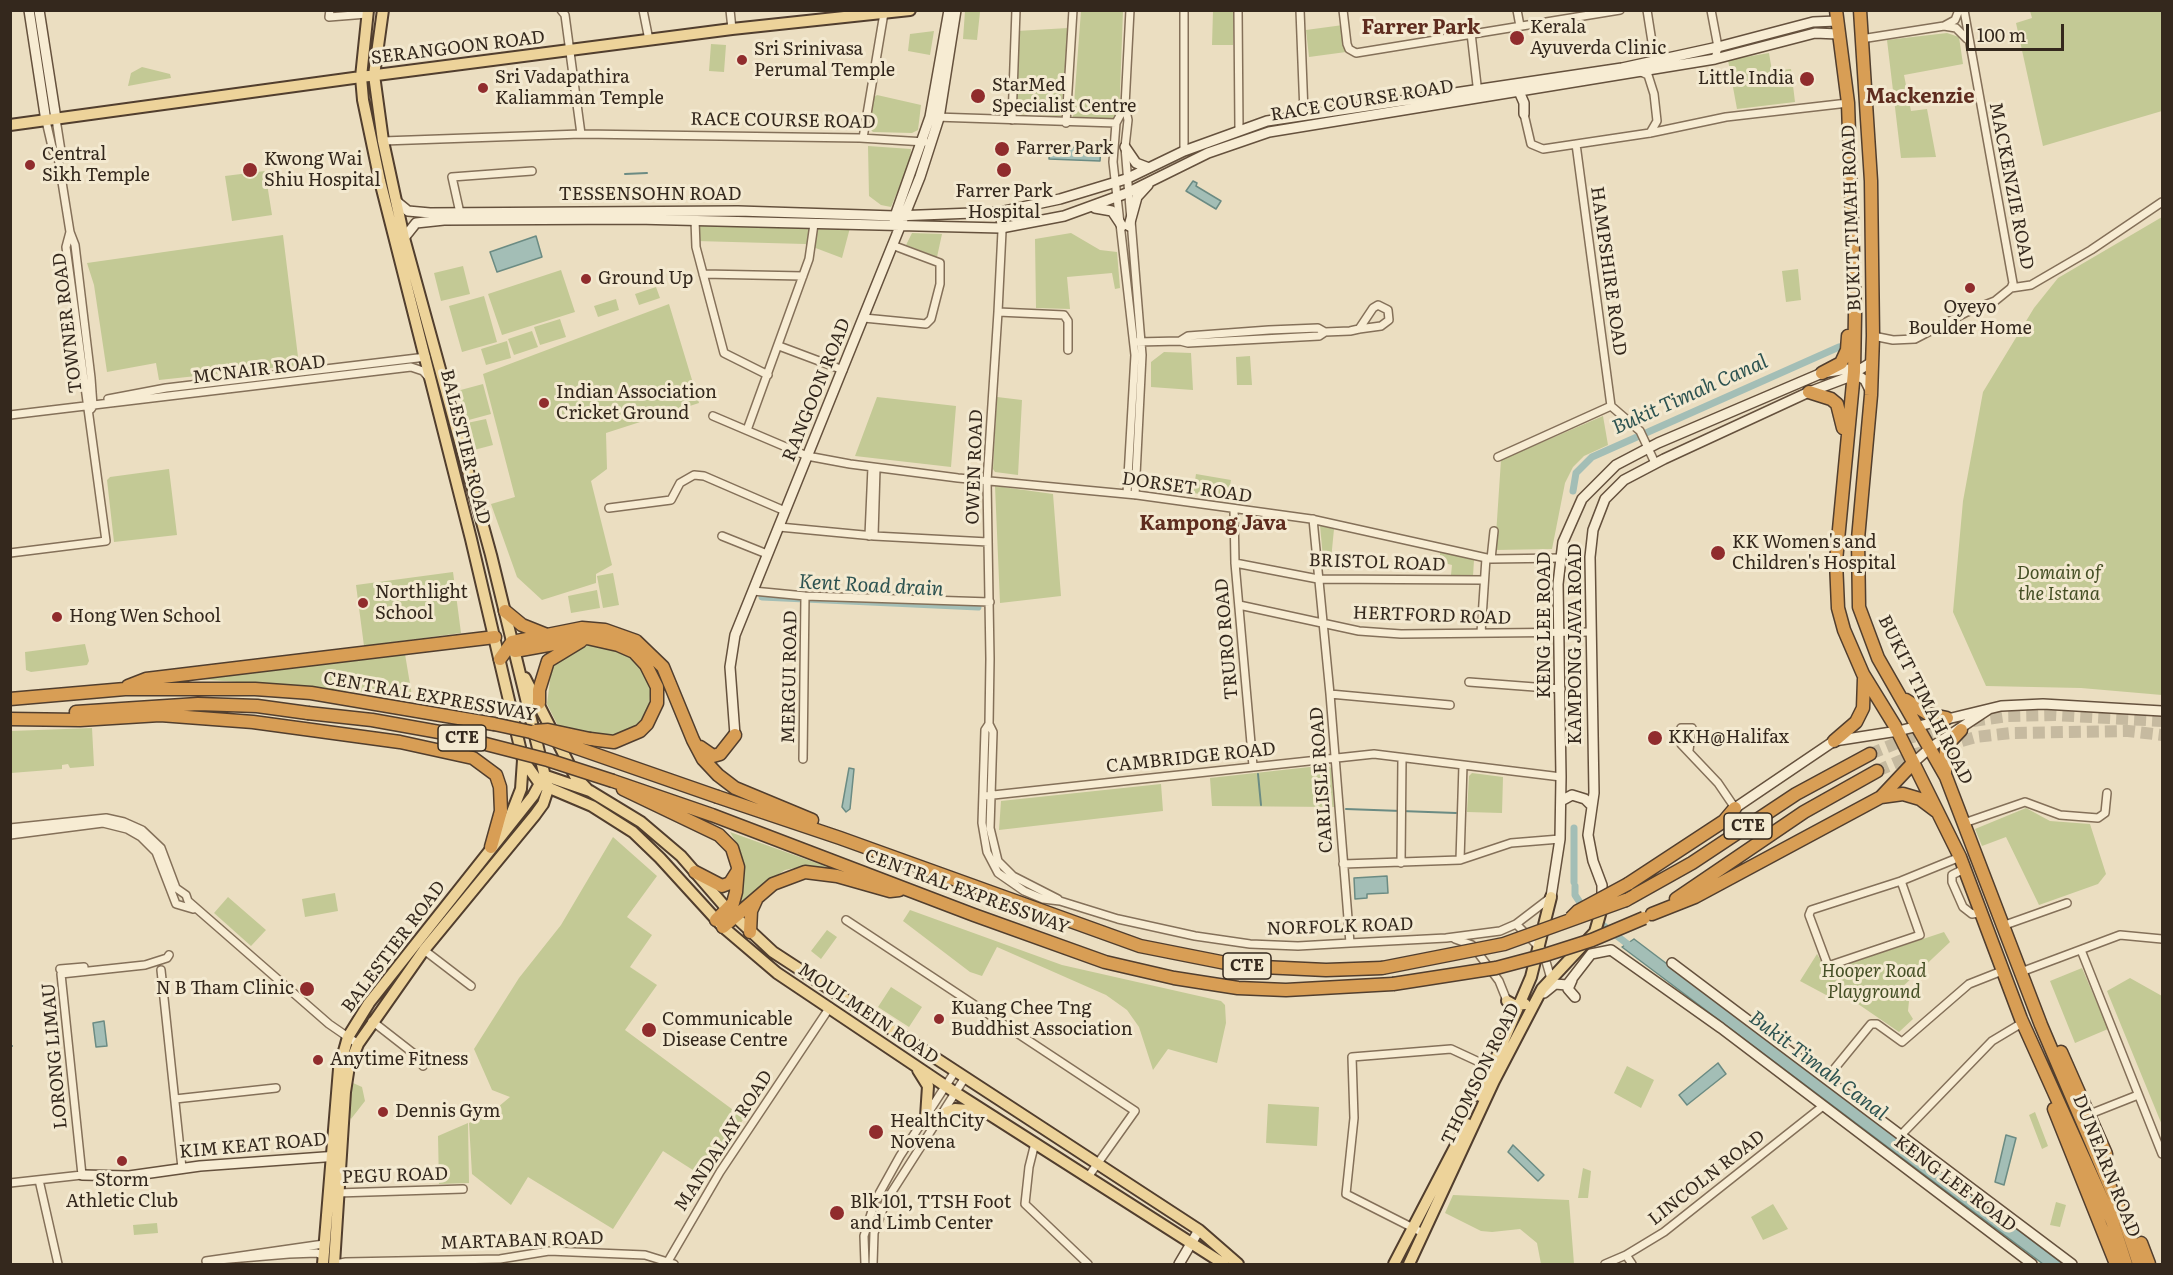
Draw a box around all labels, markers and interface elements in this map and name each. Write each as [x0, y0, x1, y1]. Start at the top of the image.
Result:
scale bar [1969, 12, 2066, 50]
district label: Farrer Park [1362, 16, 1480, 40]
place label: Kerala Ayuverda Clinic [1530, 17, 1666, 60]
text: 100 m [1977, 21, 2026, 48]
street label: SERANGOON ROAD [370, 27, 546, 69]
marker: Kerala Ayuverda Clinic [1508, 29, 1526, 47]
place label: Sri Srinivasa Perumal Temple [754, 39, 895, 82]
marker: Sri Srinivasa Perumal Temple [735, 53, 749, 67]
place label: Sri Vadapathira Kaliamman Temple [495, 67, 664, 110]
place label: Little India [1698, 68, 1794, 90]
marker: Little India [1798, 70, 1816, 88]
place label: StarMed Specialist Centre [992, 75, 1136, 118]
street label: RACE COURSE ROAD [1269, 76, 1455, 126]
marker: Sri Vadapathira Kaliamman Temple [476, 81, 490, 95]
district label: Mackenzie [1865, 85, 1975, 109]
marker: StarMed Specialist Centre [969, 87, 987, 105]
street label: MACKENZIE ROAD [1984, 101, 2038, 271]
street label: RACE COURSE ROAD [690, 109, 876, 133]
street label: BUKIT TIMAH ROAD [1838, 124, 1866, 312]
place label: Farrer Park [1016, 138, 1113, 160]
marker: Farrer Park [993, 140, 1011, 158]
place label: Central Sikh Temple [42, 144, 150, 186]
place label: Kwong Wai Shiu Hospital [264, 149, 380, 192]
marker: Central Sikh Temple [23, 158, 37, 172]
marker: Kwong Wai Shiu Hospital [241, 161, 259, 179]
marker: Farrer Park Hospital [995, 161, 1013, 179]
place label: Farrer Park Hospital [955, 181, 1053, 224]
street label: TESSENSOHN ROAD [558, 184, 742, 206]
street label: HAMPSHIRE ROAD [1585, 185, 1631, 357]
street label: TOWNER ROAD [49, 251, 87, 395]
place label: Ground Up [598, 268, 693, 290]
marker: Ground Up [579, 272, 593, 286]
marker: Oyeyo Boulder Home [1963, 281, 1977, 295]
place label: Oyeyo Boulder Home [1908, 297, 2032, 340]
street label: RANGOON ROAD [778, 315, 856, 465]
water label: Bukit Timah Canal [1609, 350, 1771, 440]
street label: MCNAIR ROAD [191, 351, 327, 389]
street label: BALESTIER ROAD [435, 367, 495, 527]
place label: Indian Association Cricket Ground [556, 382, 717, 424]
marker: Indian Association Cricket Ground [537, 396, 551, 410]
street label: OWEN ROAD [962, 409, 988, 525]
street label: DORSET ROAD [1121, 468, 1253, 508]
district label: Kampong Java [1139, 512, 1287, 536]
place label: KK Women's and Children's Hospital [1732, 532, 1896, 574]
street label: KAMPONG JAVA ROAD [1565, 543, 1587, 745]
marker: KK Women's and Children's Hospital [1709, 544, 1727, 562]
street label: BRISTOL ROAD [1308, 550, 1446, 576]
street label: KENG LEE ROAD [1534, 551, 1556, 699]
park label: Domain of the Istana [2016, 563, 2102, 606]
water label: Kent Road drain [798, 570, 944, 602]
street label: TRURO ROAD [1211, 577, 1243, 701]
place label: Northlight School [375, 582, 468, 624]
marker: Northlight School [356, 596, 370, 610]
street label: HERTFORD ROAD [1352, 602, 1512, 630]
place label: Hong Wen School [69, 606, 221, 628]
marker: Hong Wen School [50, 610, 64, 624]
street label: MERGUI ROAD [778, 610, 802, 744]
street label: BUKIT TIMAH ROAD [1873, 612, 1977, 788]
street label: CENTRAL EXPRESSWAY [321, 668, 539, 726]
street label: CARLISLE ROAD [1306, 706, 1338, 854]
road number: CTE [438, 725, 486, 751]
place label: KKH@Halifax [1668, 727, 1789, 749]
marker: KKH@Halifax [1646, 729, 1664, 747]
street label: CAMBRIDGE ROAD [1105, 738, 1277, 778]
road number: CTE [1724, 813, 1772, 839]
street label: CENTRAL EXPRESSWAY [862, 845, 1072, 939]
street label: BALESTIER ROAD [337, 877, 451, 1017]
street label: NORFOLK ROAD [1266, 914, 1414, 940]
road number: CTE [1223, 953, 1271, 979]
street label: MOULMEIN ROAD [794, 959, 942, 1069]
park label: Hooper Road Playground [1821, 961, 1927, 1004]
place label: N B Tham Clinic [156, 978, 294, 1000]
marker: N B Tham Clinic [298, 980, 316, 998]
street label: LORONG LIMAU [38, 982, 72, 1130]
place label: Kuang Chee Tng Buddhist Association [951, 998, 1133, 1040]
street label: THOMSON ROAD [1437, 1000, 1525, 1148]
water label: Bukit Timah Canal [1744, 1006, 1892, 1126]
place label: Communicable Disease Centre [662, 1009, 793, 1052]
marker: Kuang Chee Tng Buddhist Association [932, 1012, 946, 1026]
marker: Communicable Disease Centre [640, 1021, 658, 1039]
place label: Anytime Fitness [330, 1049, 468, 1071]
marker: Anytime Fitness [311, 1053, 325, 1067]
street label: MANDALAY ROAD [670, 1066, 778, 1216]
street label: DUNEARN ROAD [2068, 1092, 2144, 1240]
place label: Dennis Gym [395, 1101, 500, 1123]
marker: Dennis Gym [376, 1105, 390, 1119]
place label: HealthCity Novena [890, 1111, 985, 1154]
marker: HealthCity Novena [867, 1123, 885, 1141]
street label: LINCOLN ROAD [1644, 1126, 1770, 1230]
street label: KIM KEAT ROAD [178, 1129, 328, 1163]
street label: KENG LEE ROAD [1890, 1131, 2020, 1237]
marker: Storm Athletic Club [115, 1154, 129, 1168]
street label: PEGU ROAD [342, 1163, 448, 1189]
place label: Storm Athletic Club [66, 1170, 178, 1212]
place label: Blk 101, TTSH Foot and Limb Center [850, 1192, 1011, 1234]
marker: Blk 101, TTSH Foot and Limb Center [828, 1204, 846, 1222]
street label: MARTABAN ROAD [440, 1227, 604, 1255]

